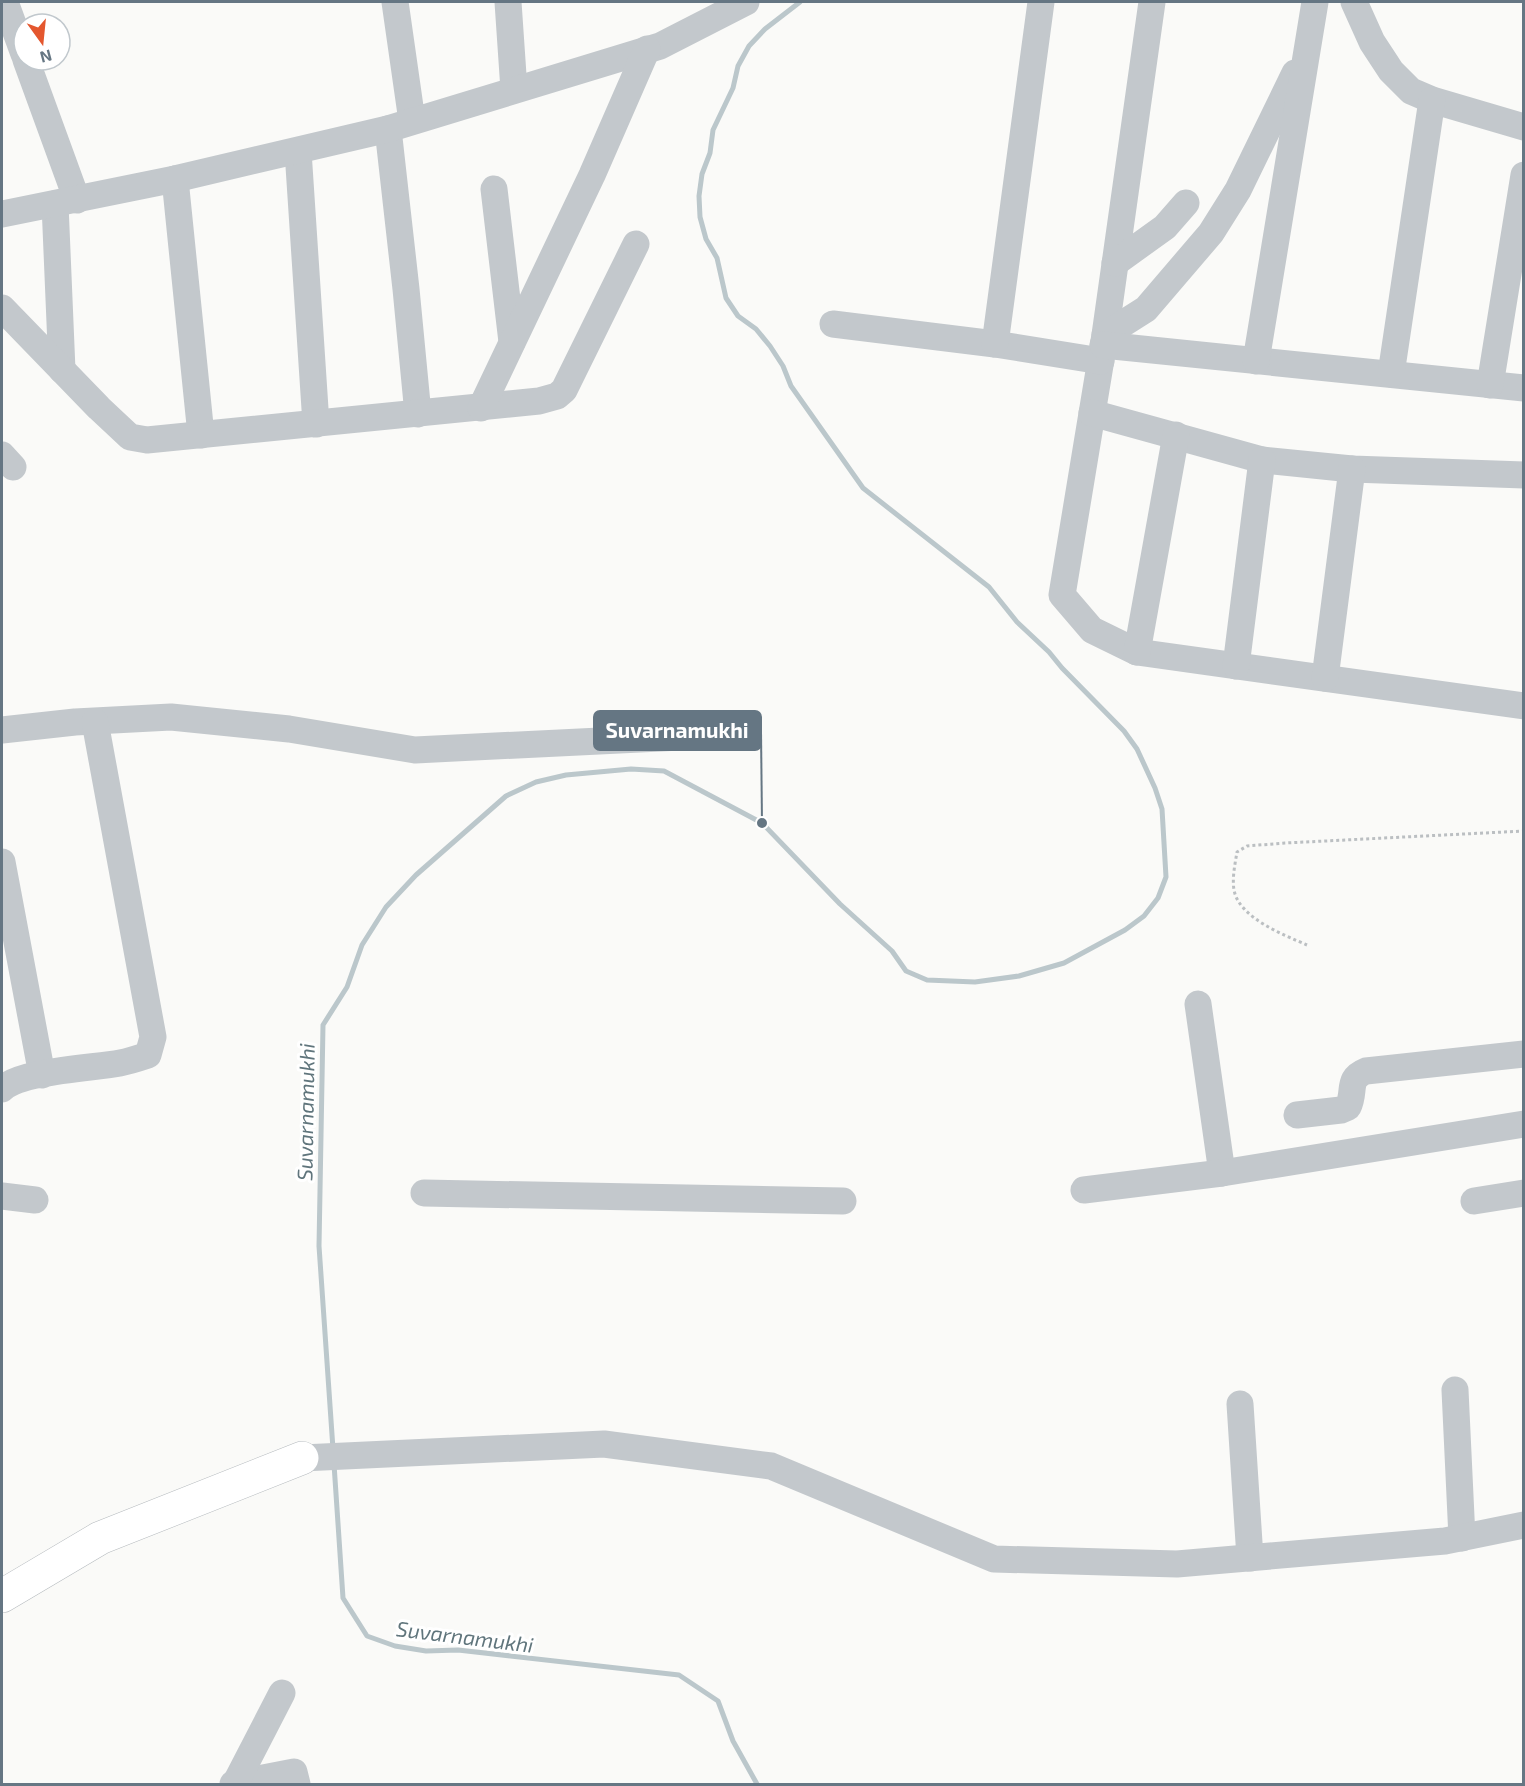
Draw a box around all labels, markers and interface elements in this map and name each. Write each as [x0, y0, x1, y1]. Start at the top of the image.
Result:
north arrow [12, 12, 72, 72]
text: N [38, 46, 54, 68]
callout: Suvarnamukhi [594, 711, 761, 750]
text: Suvarnamukhi [605, 717, 749, 742]
water label: Suvarnamukhi [291, 1043, 319, 1181]
water label: Suvarnamukhi [395, 1615, 535, 1657]

